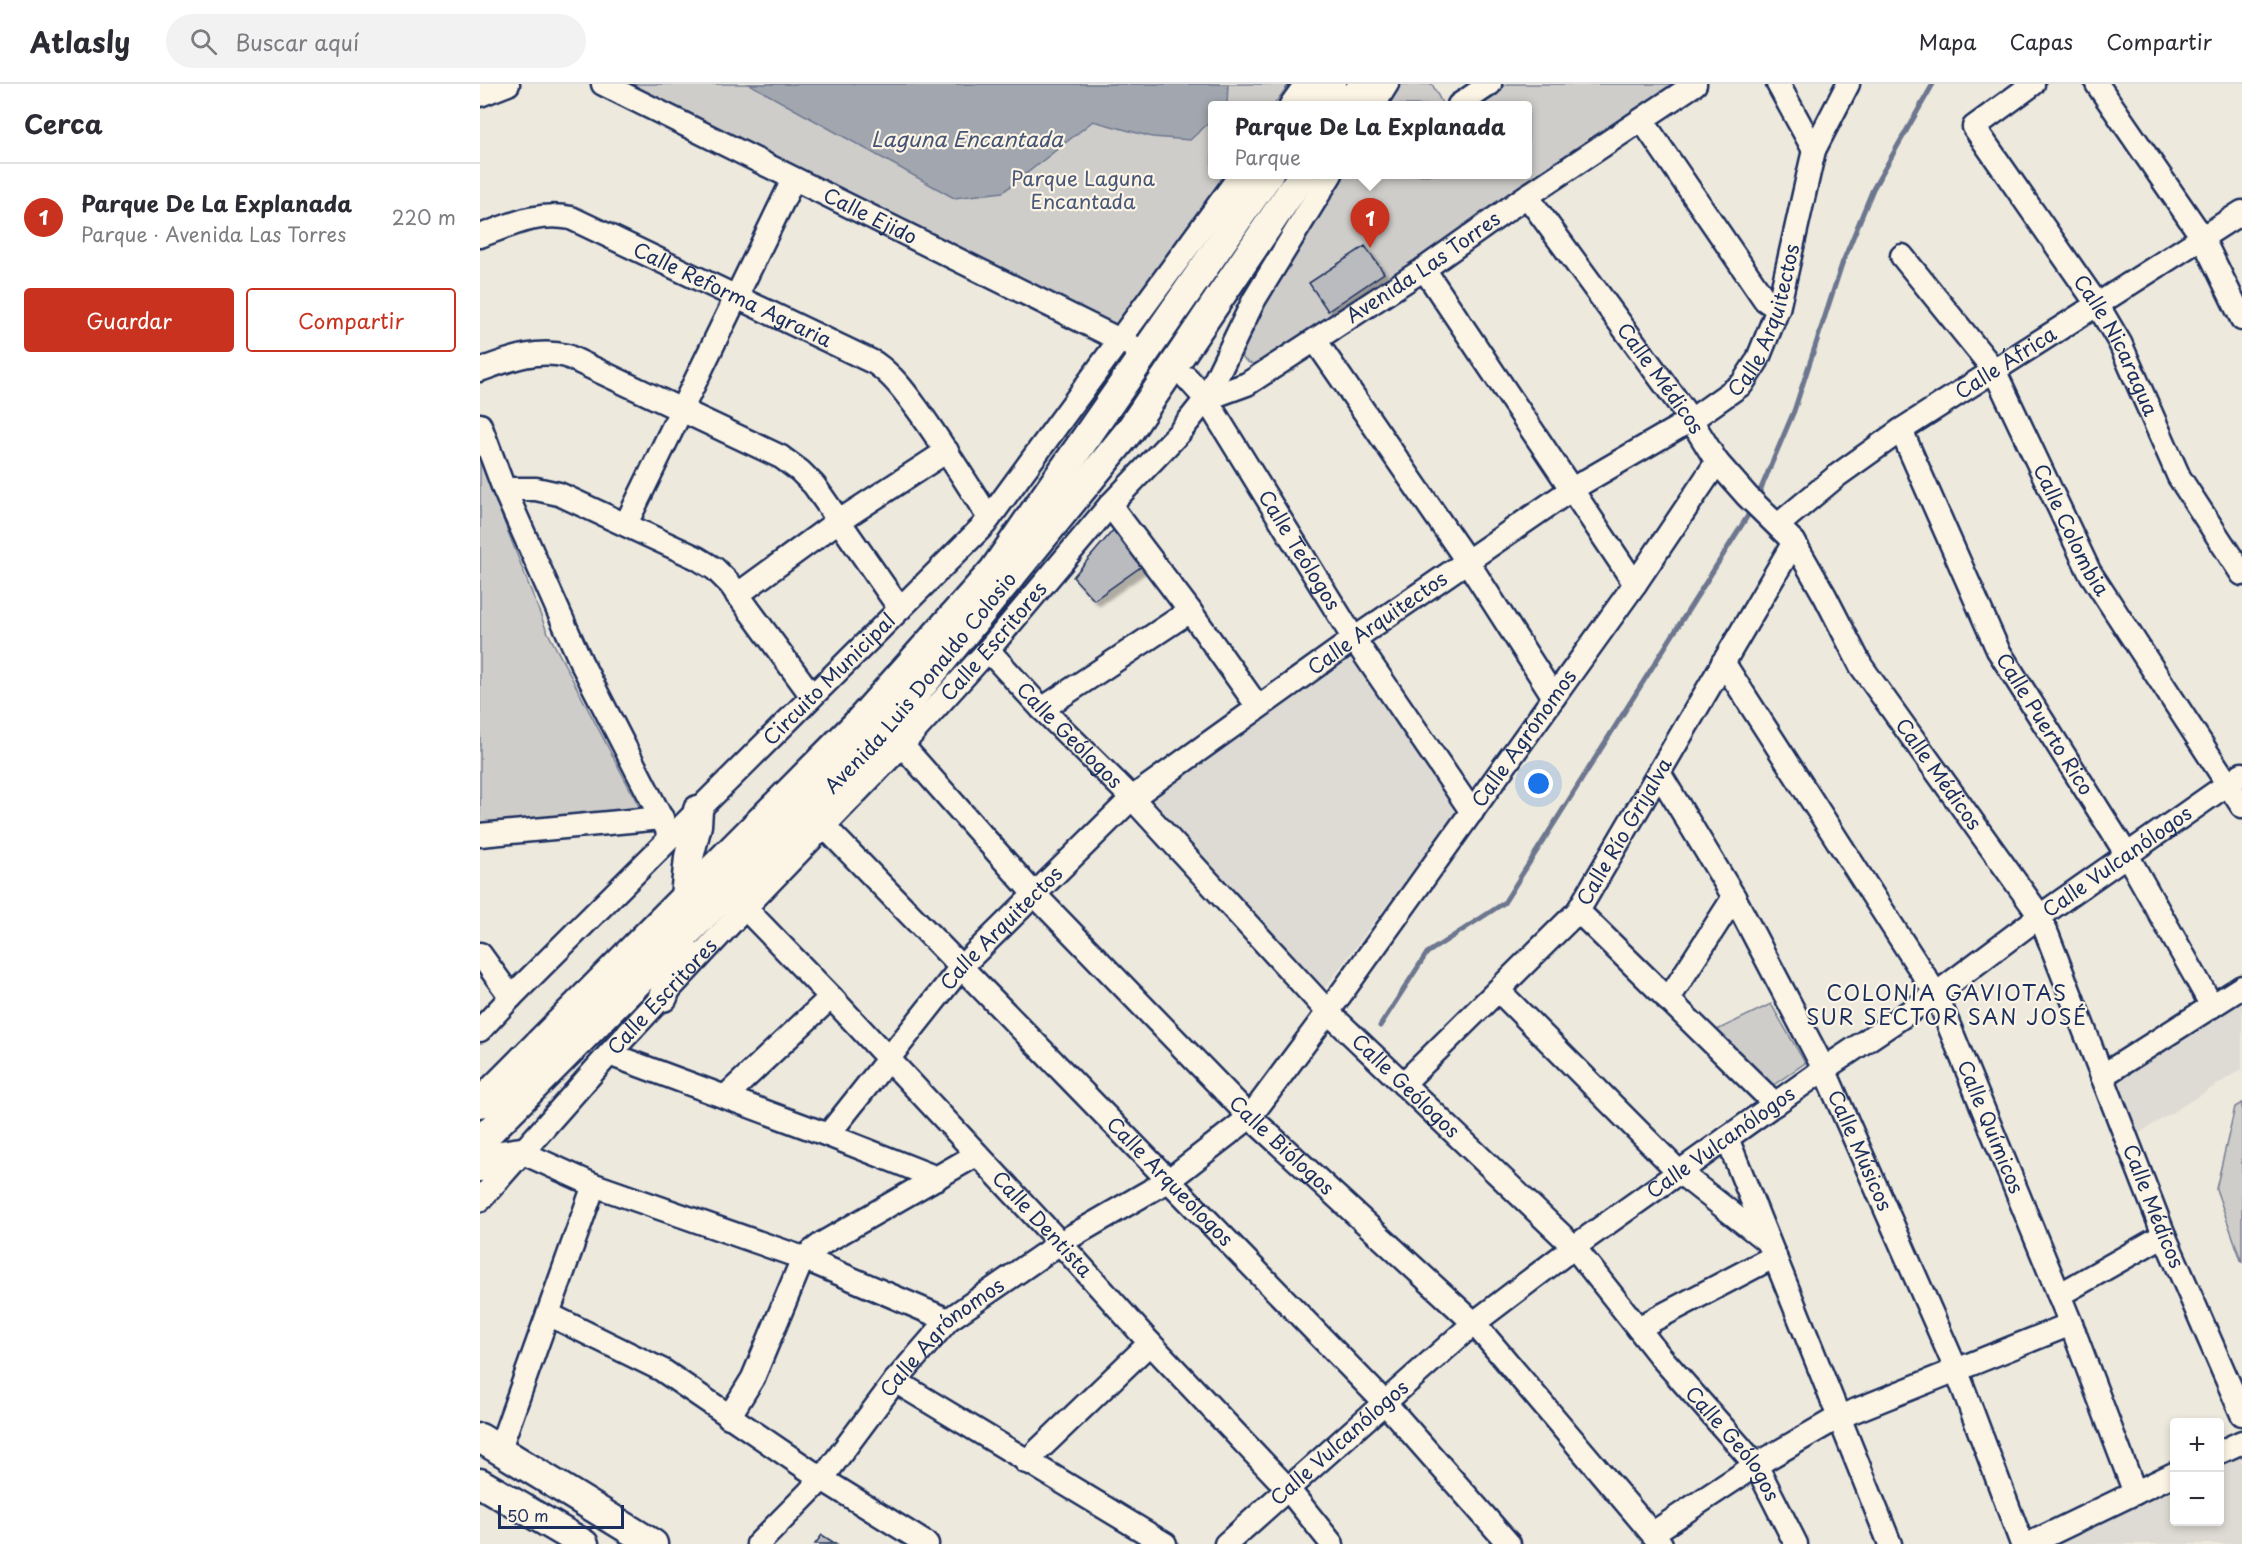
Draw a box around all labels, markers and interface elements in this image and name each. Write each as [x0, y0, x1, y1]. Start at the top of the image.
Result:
search box [166, 14, 586, 68]
text: Atlasly [30, 20, 130, 63]
icon: search [187, 25, 220, 58]
text: Buscar aquí [235, 25, 359, 58]
text: Mapa [1919, 25, 1977, 57]
text: Capas [2010, 25, 2073, 57]
text: Compartir [2106, 25, 2212, 57]
popup [1208, 101, 1532, 179]
text: Cerca [24, 104, 103, 143]
text: Parque De La Explanada [1234, 109, 1506, 142]
water label: Laguna Encantada [871, 122, 1064, 154]
text: Parque [1234, 142, 1301, 172]
park label: Parque Laguna Encantada [1011, 163, 1155, 216]
street label: Calle Ejido [818, 179, 923, 251]
text: Parque De La Explanada [81, 186, 352, 219]
pin: 1 [1350, 198, 1390, 248]
text: 1 [39, 202, 48, 232]
text: 220 m [392, 202, 456, 232]
street label: Avenida Las Torres [1340, 203, 1506, 330]
text: Parque · Avenida Las Torres [81, 219, 346, 249]
street label: Calle Reforma Agraria [628, 234, 838, 355]
street label: Calle Arquitectos [1721, 241, 1806, 404]
street label: Calle Nicaragua [2067, 268, 2167, 421]
button: Guardar [24, 288, 234, 352]
button: Compartir [246, 288, 456, 352]
street label: Calle Médicos [1610, 316, 1712, 439]
street label: Calle África [1949, 318, 2062, 406]
street label: Calle Colombia [2026, 458, 2118, 602]
street label: Calle Teólogos [1252, 484, 1349, 616]
street label: Calle Arquitectos [1301, 563, 1453, 682]
street label: Avenida Luis Donaldo Colosio [817, 565, 1023, 800]
street label: Calle Escritores [933, 575, 1053, 707]
street label: Circuito Municipal [755, 606, 902, 752]
street label: Calle Puerto Rico [1989, 646, 2102, 801]
street label: Calle Agrónomos [1464, 663, 1583, 813]
street label: Calle Geólogos [1010, 675, 1130, 795]
street label: Calle Médicos [1889, 711, 1990, 836]
street label: Calle Río Grijalva [1568, 751, 1679, 911]
your location [1524, 769, 1553, 798]
street label: Calle Vulcanólogos [2036, 798, 2198, 924]
street label: Calle Arquitectos [932, 859, 1069, 996]
street label: Calle Escritores [600, 931, 724, 1061]
district label: COLONIA GAVIOTAS SUR SECTOR SAN JOSÉ [1806, 976, 2088, 1032]
street label: Calle Geólogos [1345, 1026, 1467, 1144]
street label: Calle Químicos [1951, 1055, 2032, 1198]
street label: Calle Vulcanólogos [1640, 1078, 1801, 1205]
street label: Calle Músicos [1821, 1085, 1901, 1215]
street label: Calle Biólogos [1223, 1088, 1342, 1202]
street label: Calle Arqueólogos [1100, 1109, 1241, 1253]
street label: Calle Médicos [2116, 1139, 2193, 1272]
street label: Calle Dentista [986, 1163, 1101, 1284]
street label: Calle Agrónomos [872, 1270, 1010, 1403]
street label: Calle Vulcanólogos [1263, 1372, 1415, 1512]
street label: Calle Geólogos [1679, 1379, 1788, 1506]
map controls [2170, 1418, 2224, 1526]
button: + [2170, 1418, 2224, 1472]
button: − [2170, 1472, 2224, 1526]
scale bar [498, 1502, 624, 1530]
text: 50 m [507, 1503, 548, 1527]

